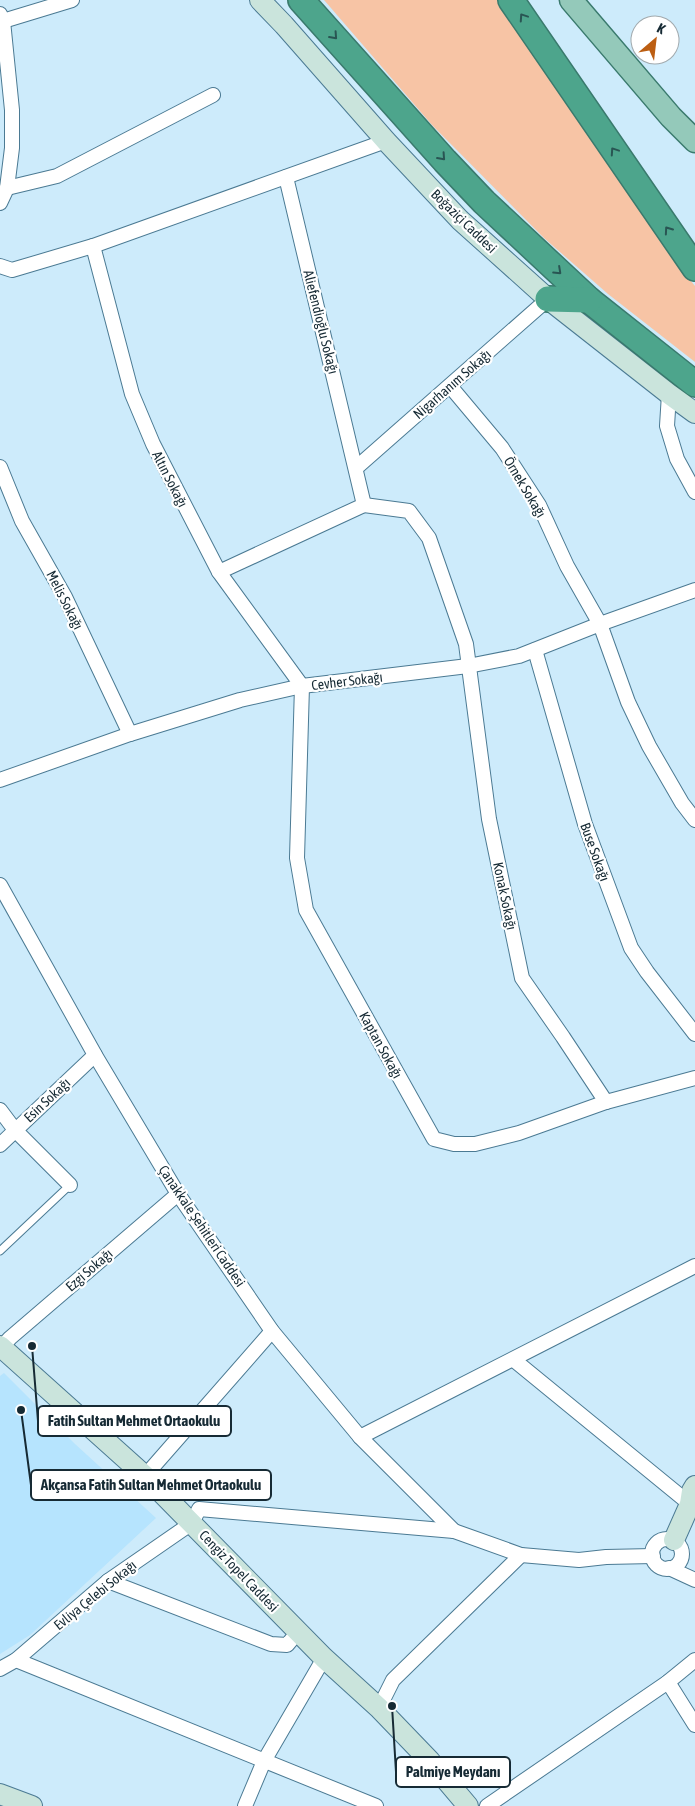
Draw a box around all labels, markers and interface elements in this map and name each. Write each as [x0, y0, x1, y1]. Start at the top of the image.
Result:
one-way arrow [519, 13, 529, 22]
north arrow [630, 15, 680, 65]
text: K [654, 20, 668, 37]
one-way arrow [328, 30, 337, 39]
one-way arrow [611, 147, 620, 157]
one-way arrow [436, 152, 445, 161]
street label: Boğaziçi Caddesi [428, 186, 500, 256]
one-way arrow [665, 226, 674, 236]
one-way arrow [553, 265, 562, 274]
street label: Aliefendioğlu Sokağı [300, 268, 342, 376]
street label: Nigarhanım Sokağı [410, 346, 494, 422]
street label: Altın Sokağı [149, 448, 191, 510]
street label: Örnek Sokağı [501, 454, 549, 520]
street label: Melis Sokağı [43, 568, 87, 632]
street label: Cevher Sokağı [310, 669, 384, 693]
street label: Buse Sokağı [577, 821, 613, 883]
street label: Konak Sokağı [490, 861, 520, 931]
street label: Kaptan Sokağı [356, 1009, 406, 1081]
street label: Esin Sokağı [21, 1075, 73, 1125]
street label: Çanakkale Şehitleri Caddesi [155, 1162, 249, 1290]
street label: Ezgi Sokağı [62, 1245, 116, 1295]
callout: Fatih Sultan Mehmet Ortaokulu [38, 1406, 231, 1436]
text: Fatih Sultan Mehmet Ortaokulu [48, 1412, 220, 1429]
callout: Akçansa Fatih Sultan Mehmet Ortaokulu [31, 1470, 271, 1500]
text: Akçansa Fatih Sultan Mehmet Ortaokulu [40, 1476, 261, 1493]
street label: Cengiz Topel Caddesi [196, 1527, 282, 1615]
street label: Evliya Çelebi Sokağı [51, 1557, 139, 1633]
callout: Palmiye Meydanı [396, 1757, 510, 1787]
text: Palmiye Meydanı [406, 1763, 500, 1780]

